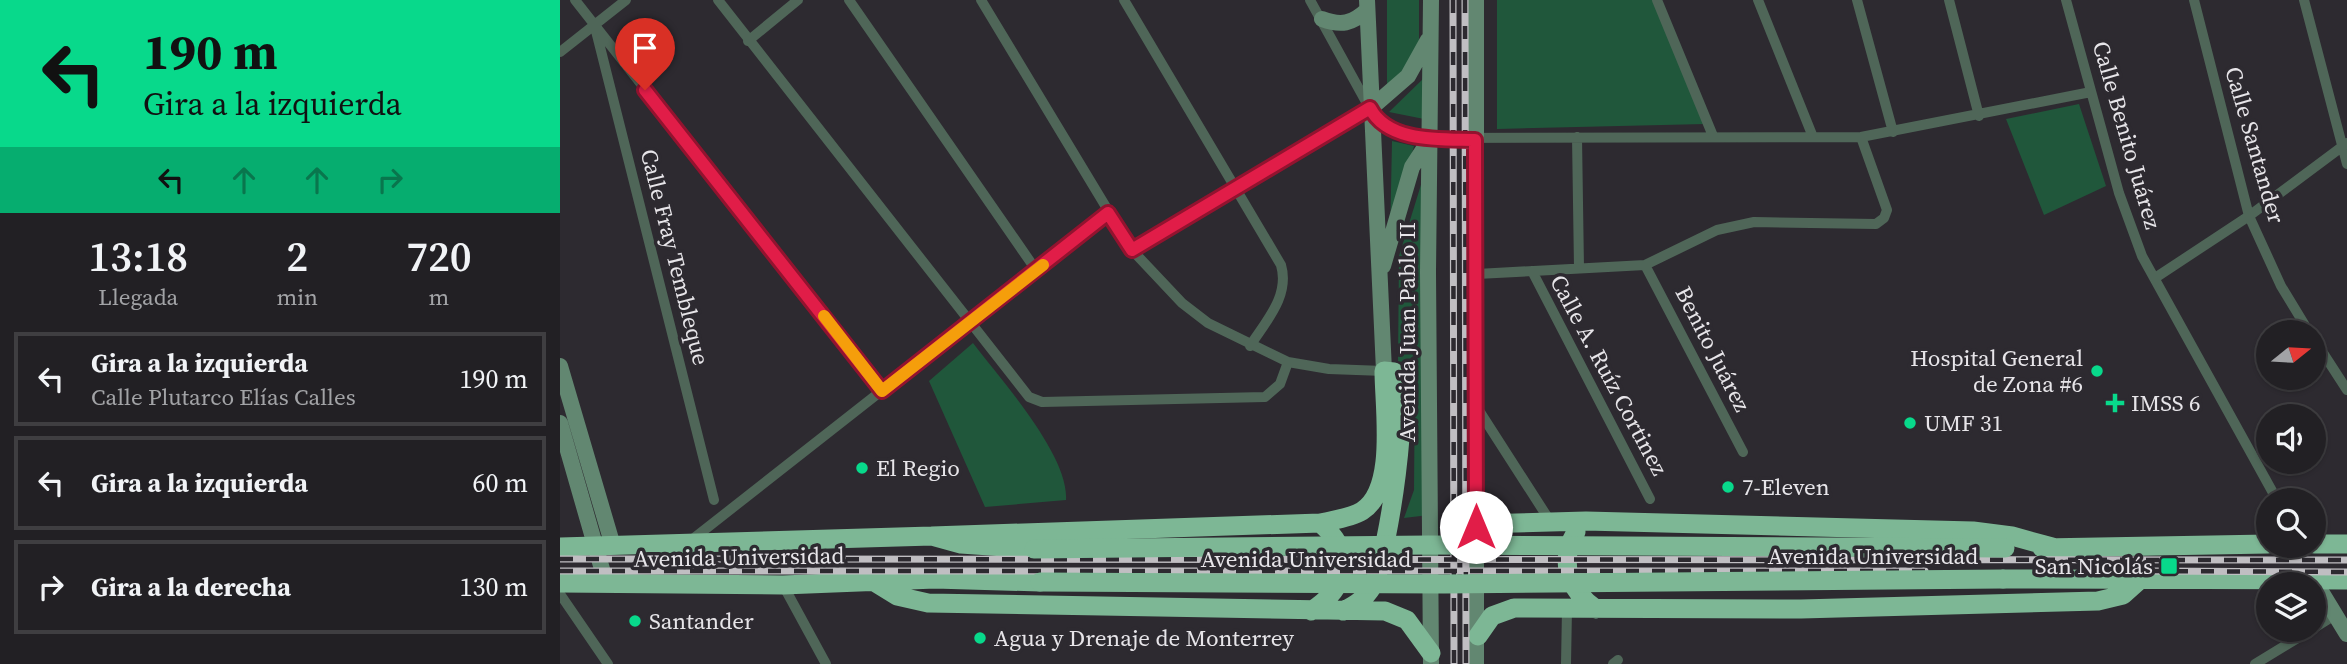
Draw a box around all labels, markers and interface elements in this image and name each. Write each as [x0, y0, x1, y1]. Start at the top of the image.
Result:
text: 190 m [143, 18, 278, 85]
pin [615, 18, 675, 90]
icon: left [28, 28, 119, 119]
icon: arrive [626, 29, 664, 67]
street label: Calle Benito Juárez [2085, 37, 2169, 233]
street label: Calle Santander [2217, 63, 2293, 227]
text: Gira a la izquierda [143, 82, 402, 126]
street label: Calle Fray Tembleque [633, 146, 717, 368]
icon: left [152, 161, 190, 199]
icon: ahead [225, 161, 263, 199]
icon: ahead [298, 161, 336, 199]
icon: right [371, 161, 409, 199]
street label: Avenida Juan Pablo II [1391, 222, 1423, 442]
text: 13:18 [88, 227, 188, 285]
text: 2 [286, 227, 308, 285]
text: 720 [406, 227, 472, 285]
street label: Calle A. Ruíz Cortinez [1542, 269, 1676, 481]
text: Llegada [98, 281, 178, 313]
text: min [276, 281, 318, 313]
text: m [429, 281, 449, 313]
street label: Benito Juárez [1668, 281, 1758, 417]
north arrow [2256, 320, 2326, 390]
map controls [2256, 320, 2326, 642]
place label: Hospital General de Zona #6 [1910, 342, 2083, 400]
text: Gira a la izquierda [91, 345, 308, 381]
icon: left [32, 360, 70, 398]
text: 190 m [460, 361, 528, 397]
marker: Hospital General de Zona #6 [2089, 363, 2105, 379]
text: Calle Plutarco Elías Calles [91, 381, 356, 413]
place label: IMSS 6 [2131, 387, 2200, 419]
marker: IMSS 6 [2105, 393, 2125, 413]
button: sound [2256, 404, 2326, 474]
place label: UMF 31 [1924, 407, 2003, 439]
marker: UMF 31 [1902, 415, 1918, 431]
place label: El Regio [876, 452, 960, 484]
marker: El Regio [854, 460, 870, 476]
icon: left [32, 464, 70, 502]
text: Gira a la izquierda [91, 465, 308, 501]
text: 60 m [473, 465, 528, 501]
place label: 7-Eleven [1742, 471, 1830, 503]
marker: 7-Eleven [1720, 479, 1736, 495]
button: search [2256, 488, 2326, 558]
position arrow [1439, 490, 1513, 564]
street label: Avenida Universidad [633, 539, 845, 575]
street label: Avenida Universidad [1768, 540, 1978, 572]
street label: Avenida Universidad [1201, 543, 1411, 575]
place label: San Nicolás [2035, 550, 2153, 582]
marker: San Nicolás [2159, 556, 2179, 576]
icon: right [32, 568, 70, 606]
text: Gira a la derecha [91, 569, 291, 605]
text: 130 m [460, 569, 528, 605]
button: layers [2256, 572, 2326, 642]
place label: Santander [649, 605, 754, 637]
marker: Santander [627, 613, 643, 629]
place label: Agua y Drenaje de Monterrey [994, 622, 1294, 654]
marker: Agua y Drenaje de Monterrey [972, 630, 988, 646]

